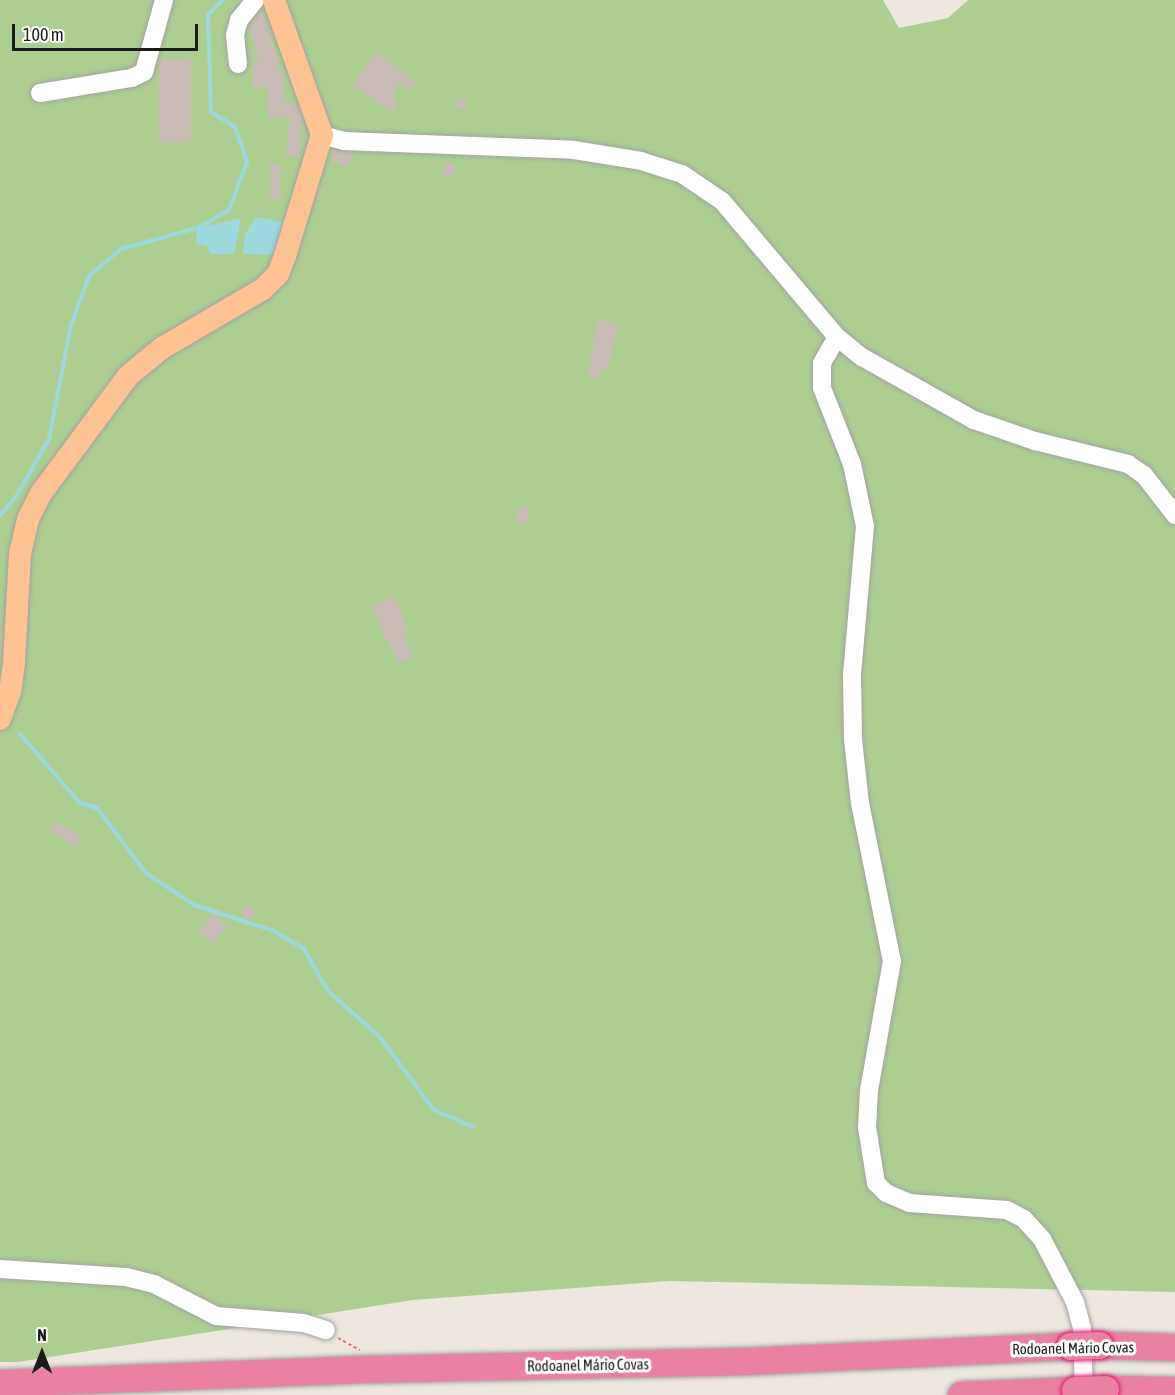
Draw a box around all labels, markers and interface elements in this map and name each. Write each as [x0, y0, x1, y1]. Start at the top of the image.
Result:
scale bar [15, 12, 201, 50]
text: 100 m [23, 24, 64, 45]
north arrow [12, 1323, 72, 1383]
text: N [37, 1326, 47, 1344]
street label: Rodoanel Mário Covas [1012, 1338, 1134, 1358]
street label: Rodoanel Mário Covas [527, 1355, 649, 1375]

